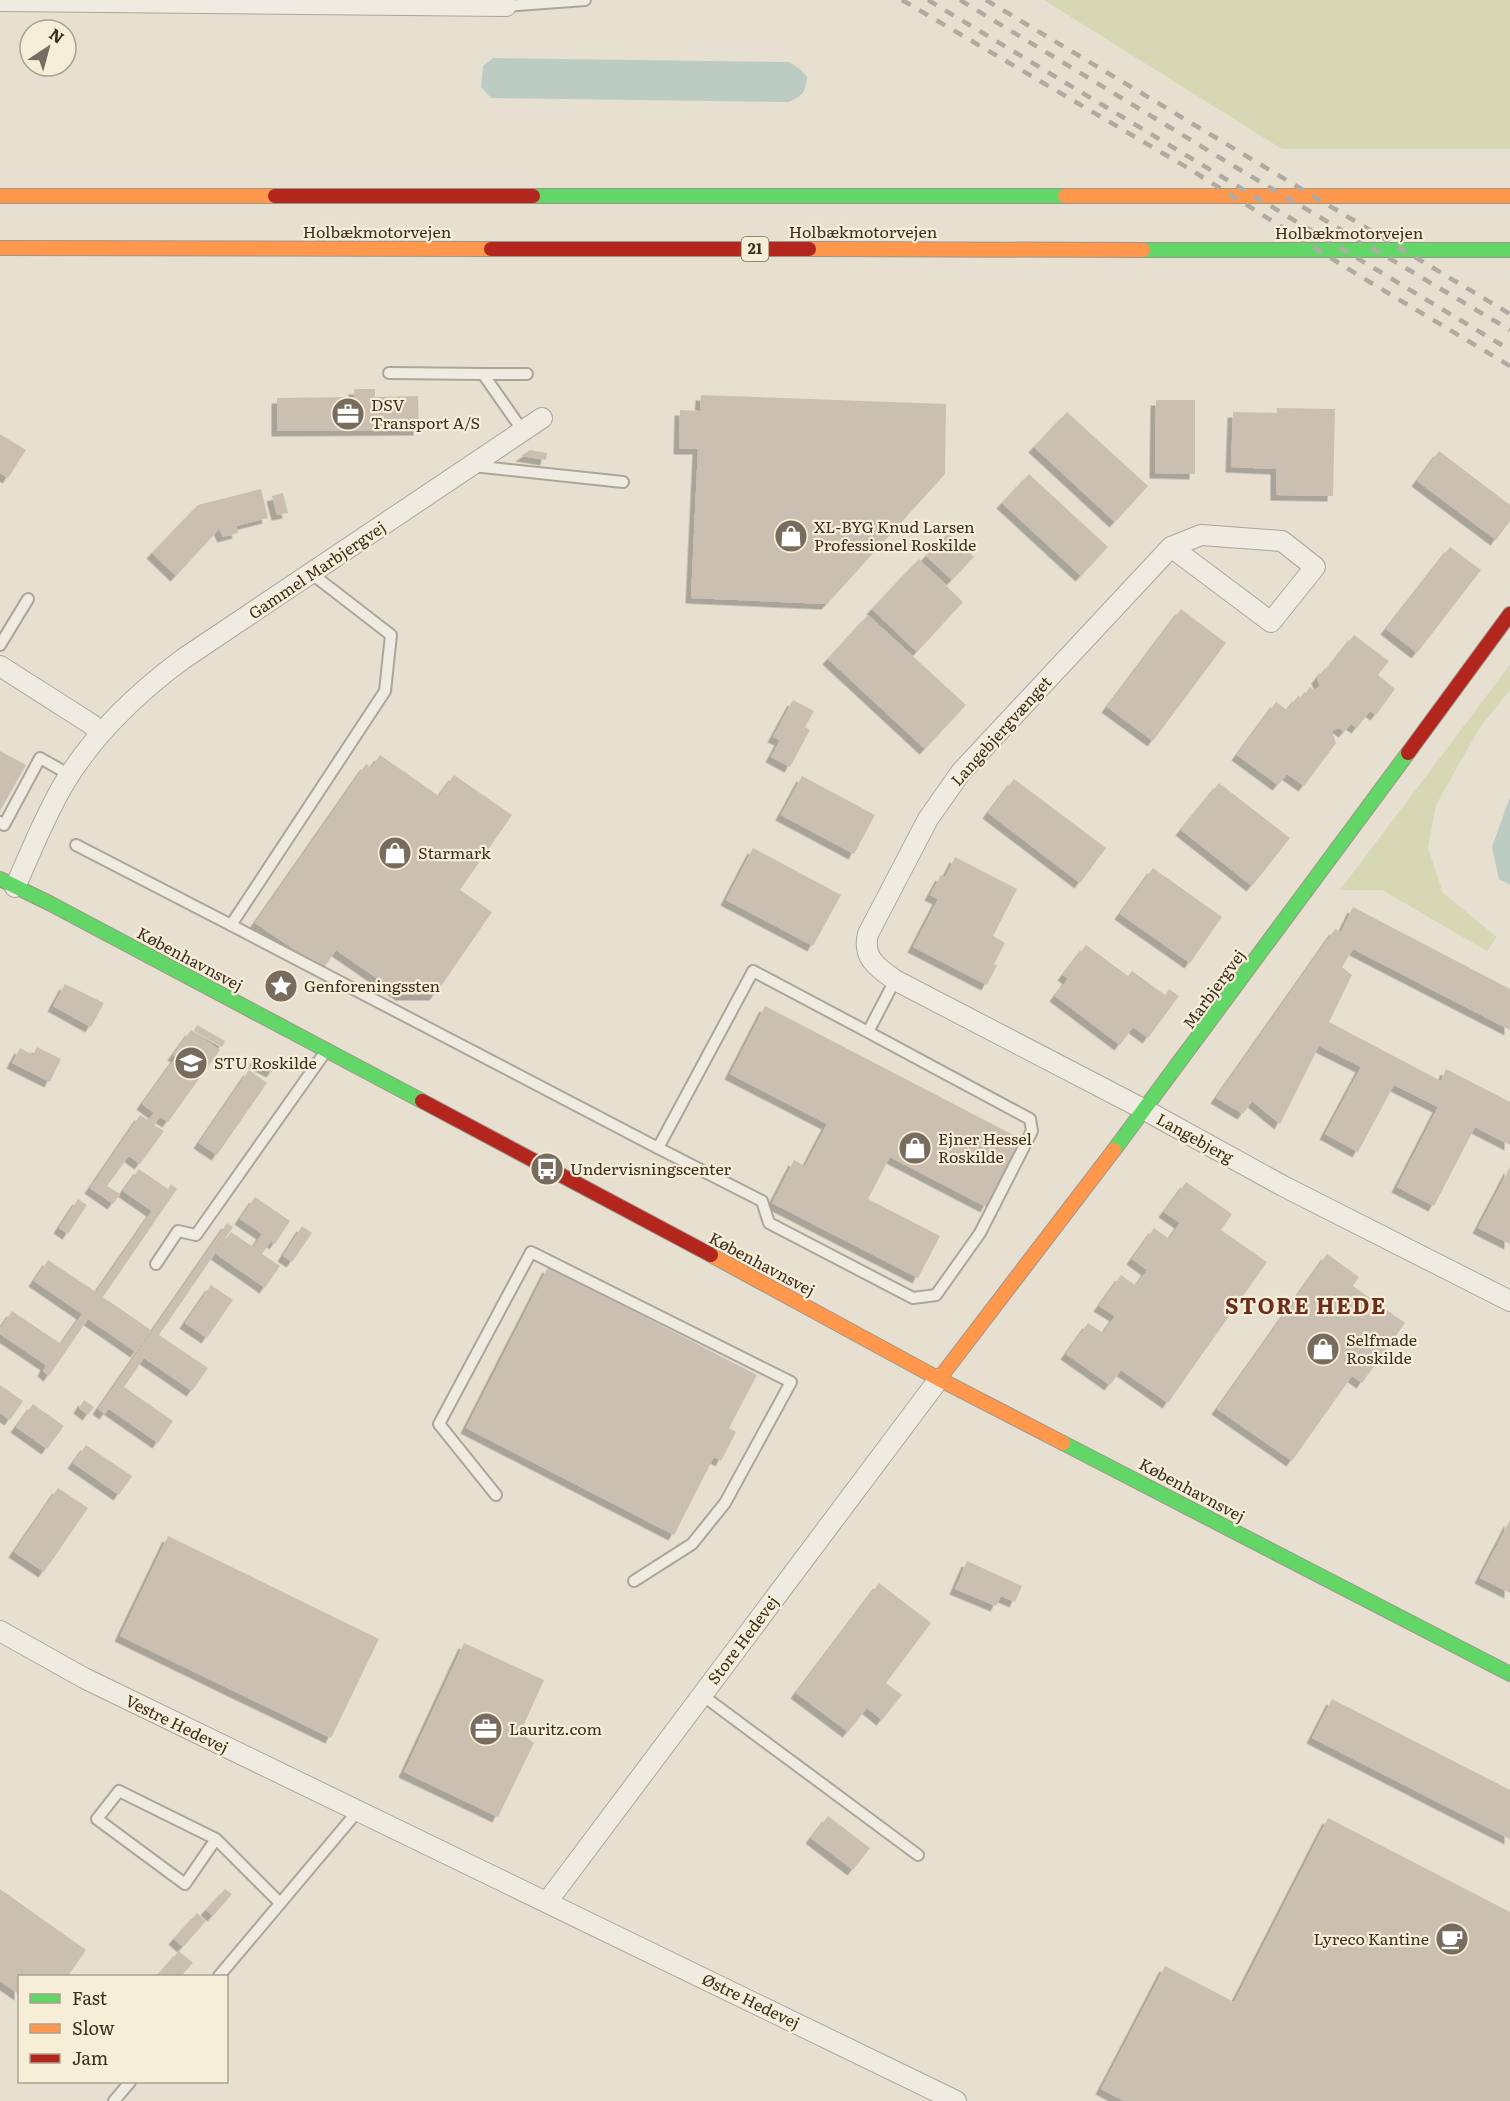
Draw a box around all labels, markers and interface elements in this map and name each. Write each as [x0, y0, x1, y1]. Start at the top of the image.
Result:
north arrow [18, 18, 78, 78]
text: N [45, 21, 70, 49]
street label: Holbækmotorvejen [303, 219, 452, 243]
street label: Holbækmotorvejen [789, 219, 938, 243]
street label: Holbækmotorvejen [1275, 220, 1424, 244]
road number: 21 [742, 237, 768, 261]
place label: DSV Transport A/S [371, 392, 480, 434]
office icon: DSV Transport A/S [330, 396, 366, 432]
street label: Gammel Marbjergvej [243, 514, 390, 624]
place label: XL-BYG Knud Larsen Professionel Roskilde [814, 514, 976, 556]
shop icon: XL-BYG Knud Larsen Professionel Roskilde [773, 518, 809, 554]
street label: Langebjergvænget [944, 670, 1057, 791]
shop icon: Starmark [377, 835, 413, 871]
place label: Starmark [418, 840, 491, 864]
street label: Københavnsvej [133, 920, 248, 996]
street label: Marbjergvej [1176, 944, 1250, 1033]
place icon: Genforeningssten [263, 968, 299, 1004]
place label: Genforeningssten [304, 973, 441, 997]
school or university icon: STU Roskilde [173, 1045, 209, 1081]
place label: STU Roskilde [214, 1050, 317, 1074]
street label: Langebjerg [1153, 1106, 1239, 1168]
place label: Ejner Hessel Roskilde [938, 1126, 1032, 1168]
shop icon: Ejner Hessel Roskilde [897, 1130, 933, 1166]
bus stop icon: Undervisningscenter [529, 1151, 565, 1187]
place label: Undervisningscenter [570, 1156, 732, 1180]
street label: Københavnsvej [705, 1225, 820, 1301]
district label: STORE HEDE [1225, 1288, 1387, 1321]
place label: Selfmade Roskilde [1346, 1327, 1417, 1369]
shop icon: Selfmade Roskilde [1305, 1331, 1341, 1367]
street label: Københavnsvej [1135, 1451, 1250, 1527]
street label: Store Hedevej [701, 1590, 784, 1689]
street label: Vestre Hedevej [122, 1688, 233, 1758]
office icon: Lauritz.com [468, 1711, 504, 1747]
place label: Lauritz.com [509, 1716, 603, 1740]
cafe icon: Lyreco Kantine [1434, 1921, 1470, 1957]
place label: Lyreco Kantine [1313, 1926, 1429, 1950]
street label: Østre Hedevej [699, 1966, 804, 2034]
legend [18, 1975, 228, 2083]
text: Fast [72, 1984, 108, 2011]
text: Slow [72, 2014, 115, 2041]
text: Jam [72, 2044, 108, 2071]

